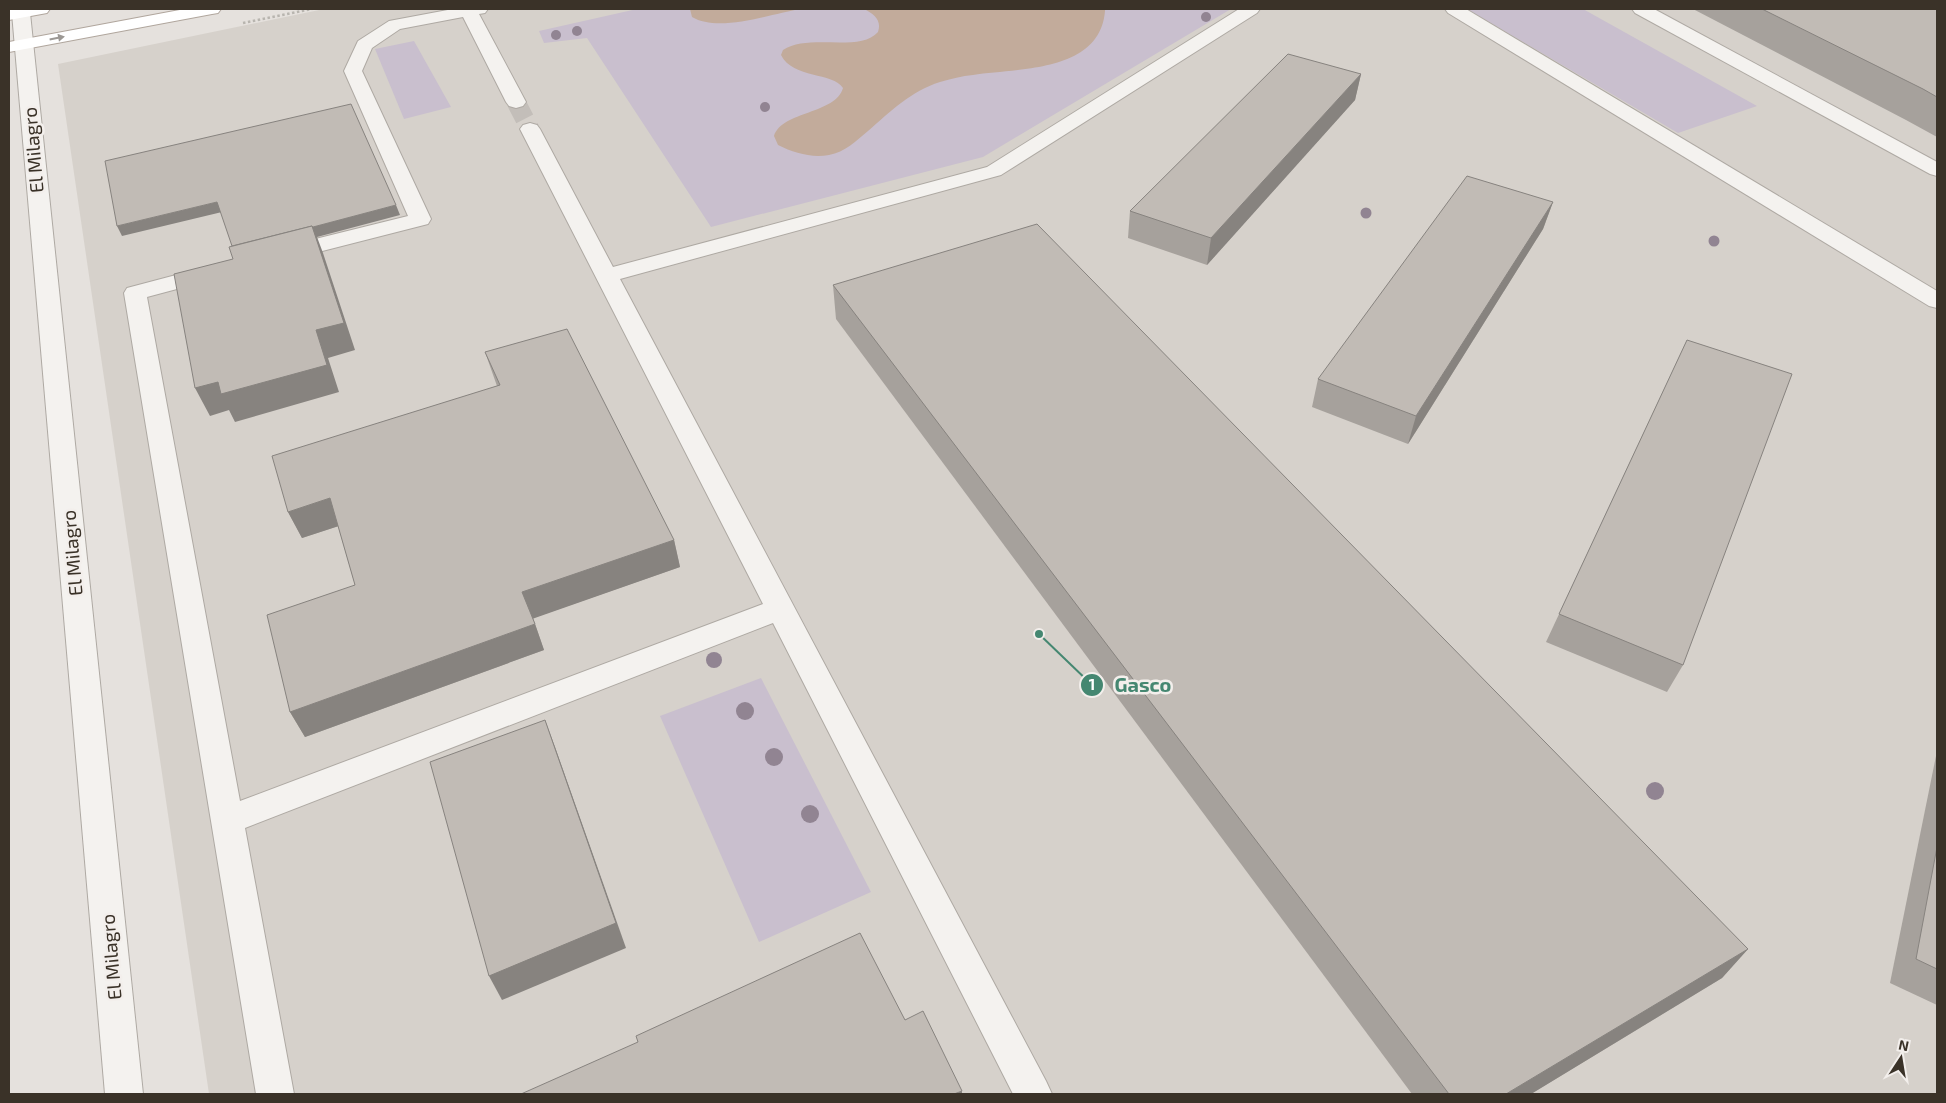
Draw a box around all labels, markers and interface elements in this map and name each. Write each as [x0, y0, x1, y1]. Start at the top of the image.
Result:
one-way arrow [49, 34, 65, 42]
street label: El Milagro [17, 106, 48, 194]
street label: El Milagro [56, 509, 87, 597]
callout: Gasco [1080, 667, 1182, 702]
text: Gasco [1115, 672, 1171, 696]
text: 1 [1089, 675, 1095, 693]
street label: El Milagro [95, 913, 126, 1001]
north arrow [1876, 1033, 1926, 1083]
text: N [1897, 1035, 1911, 1054]

